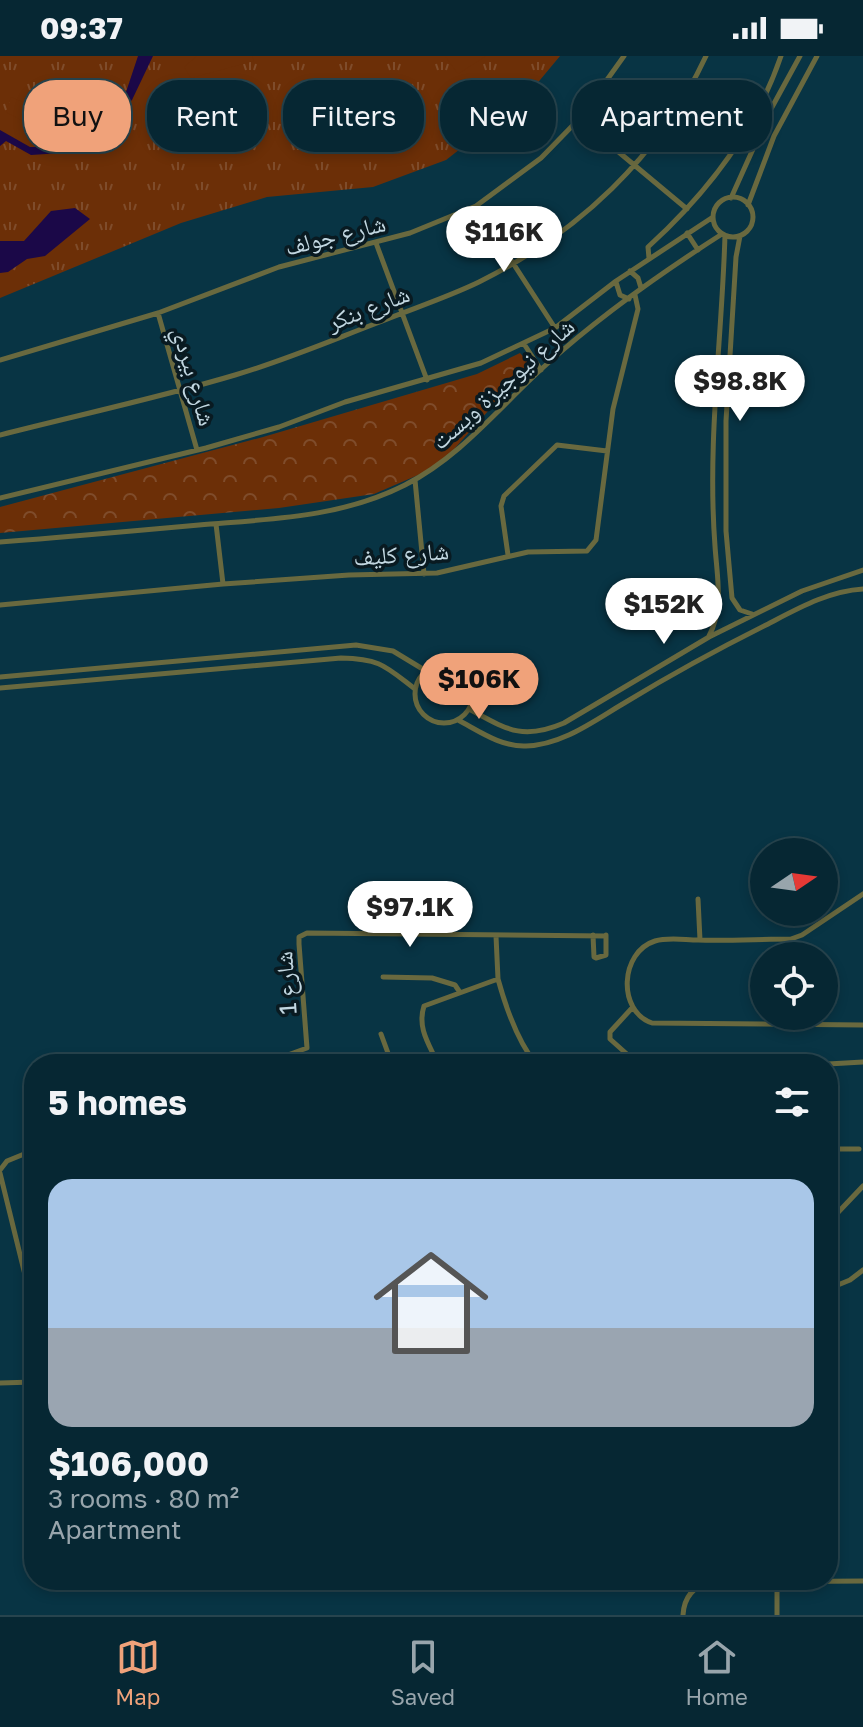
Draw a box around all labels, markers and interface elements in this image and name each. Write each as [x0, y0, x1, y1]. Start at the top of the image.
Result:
text: 09:37 [40, 10, 123, 46]
chip: Buy [24, 80, 131, 152]
chip: Rent [147, 80, 267, 152]
chip: Filters [283, 80, 424, 152]
chip: New [440, 80, 556, 152]
chip: Apartment [572, 80, 772, 152]
pin: $116K [448, 206, 560, 274]
street label: شارع جولف [282, 207, 389, 262]
text: $116K [464, 216, 544, 247]
street label: شارع بنكر [322, 278, 414, 338]
street label: شارع نيوجيزة ويست [424, 311, 581, 456]
street label: شارع بيردي [161, 323, 223, 430]
pin: $98.8K [675, 355, 805, 423]
text: $98.8K [693, 365, 787, 396]
street label: شارع كليف [352, 535, 450, 573]
pin: $152K [608, 578, 720, 646]
text: $152K [623, 588, 705, 619]
pin: $106K [423, 653, 535, 721]
text: $106K [437, 663, 521, 694]
north arrow [750, 838, 838, 926]
map controls [750, 838, 838, 1030]
pin: $97.1K [345, 881, 475, 949]
text: $97.1K [366, 891, 454, 922]
button: locate [750, 942, 838, 1030]
street label: شارع 1 [268, 950, 304, 1016]
icon: filters [770, 1080, 814, 1124]
text: 5 homes [48, 1082, 187, 1122]
icon: home [359, 1231, 503, 1375]
text: $106,000 [48, 1443, 209, 1483]
text: 3 rooms · 80 m² [48, 1483, 239, 1514]
text: Apartment [48, 1514, 181, 1545]
tab: Map [115, 1635, 160, 1710]
tab: Saved [391, 1635, 455, 1710]
tab: Home [686, 1635, 748, 1710]

